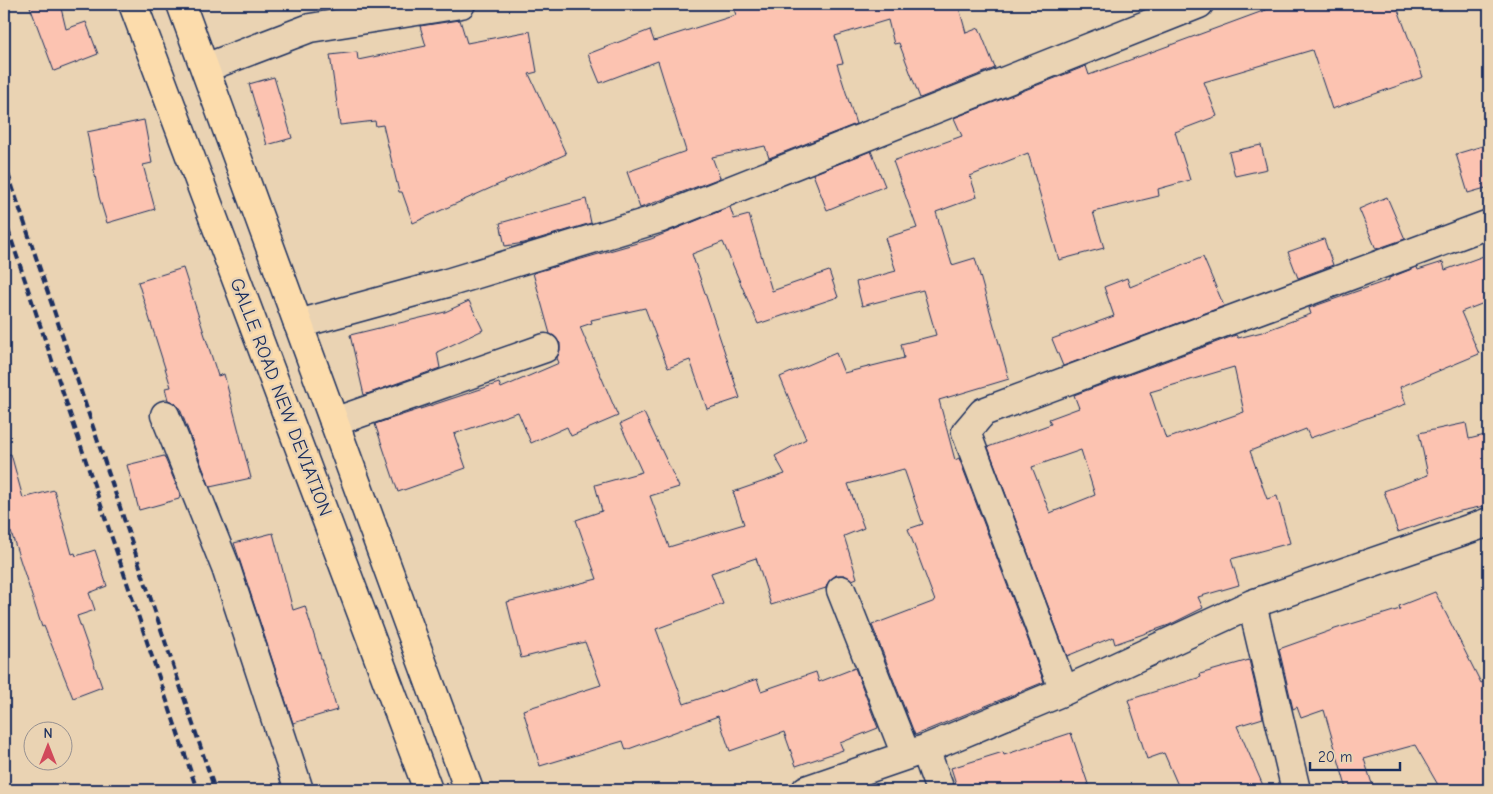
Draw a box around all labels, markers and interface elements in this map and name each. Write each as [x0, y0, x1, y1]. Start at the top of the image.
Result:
street label: GALLE ROAD NEW DEVIATION [225, 275, 337, 519]
north arrow [22, 722, 72, 772]
text: N [43, 725, 53, 742]
scale bar [1310, 739, 1400, 771]
text: 20 m [1318, 748, 1352, 766]

